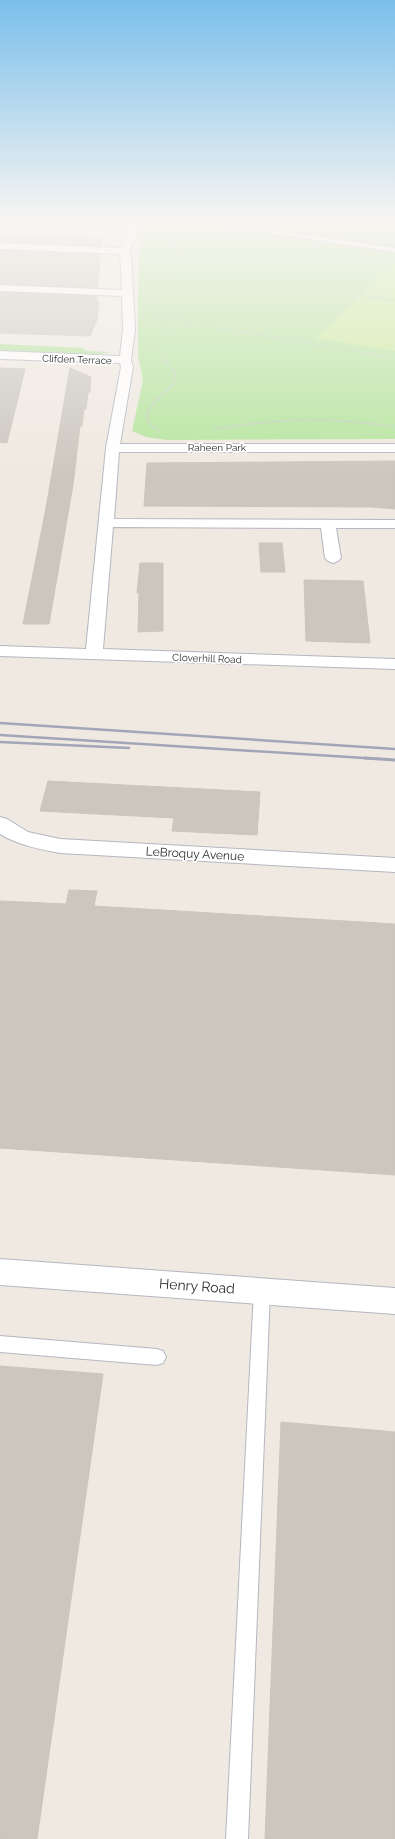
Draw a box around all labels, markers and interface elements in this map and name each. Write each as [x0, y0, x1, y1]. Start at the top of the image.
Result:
street label: Clifden Terrace [42, 353, 112, 366]
street label: Raheen Park [188, 442, 247, 453]
street label: Cloverhill Road [172, 652, 242, 665]
street label: LeBroquy Avenue [145, 844, 245, 864]
street label: Henry Road [159, 1275, 235, 1297]

